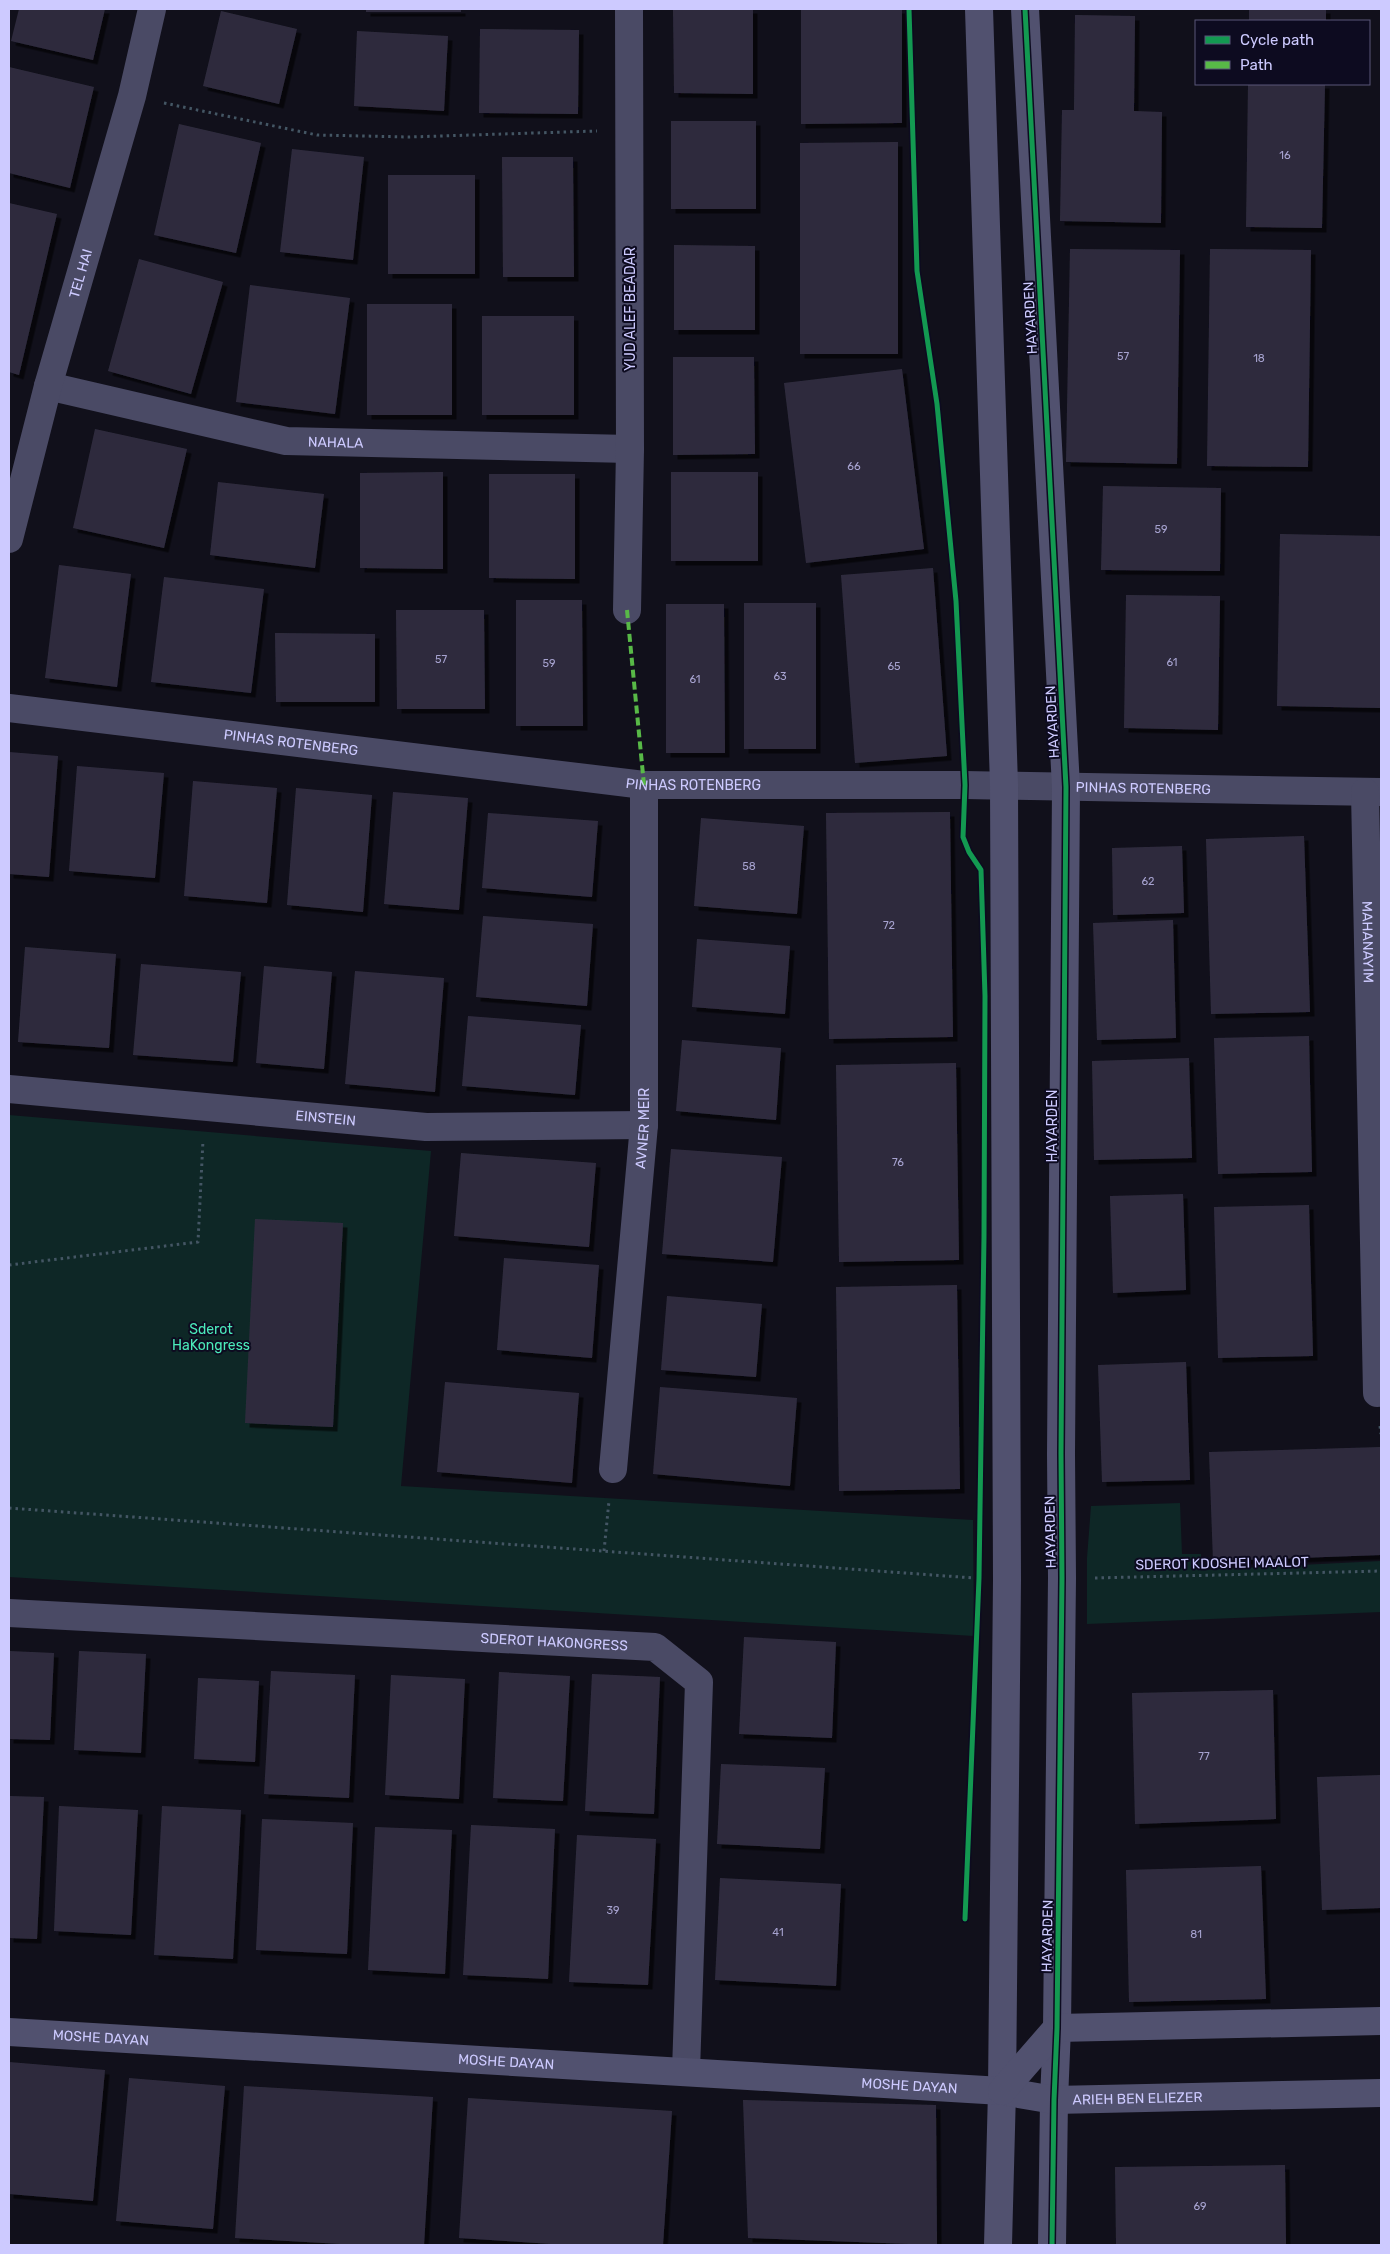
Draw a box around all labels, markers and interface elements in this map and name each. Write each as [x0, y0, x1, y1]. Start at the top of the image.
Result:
legend [1195, 20, 1370, 85]
text: Cycle path [1240, 31, 1314, 49]
text: Path [1240, 56, 1273, 74]
house number: 16 [1279, 149, 1291, 162]
street label: TEL HAI [66, 247, 96, 300]
street label: YUD ALEF BEADAR [622, 247, 639, 371]
street label: HAYARDEN [1020, 281, 1041, 355]
house number: 57 [1117, 350, 1129, 363]
house number: 18 [1253, 352, 1265, 365]
street label: NAHALA [308, 434, 364, 452]
house number: 66 [847, 460, 861, 473]
house number: 59 [1154, 523, 1168, 536]
house number: 57 [435, 653, 447, 666]
house number: 61 [1166, 656, 1178, 669]
house number: 59 [542, 657, 556, 670]
house number: 65 [887, 660, 901, 673]
house number: 63 [773, 670, 787, 683]
house number: 61 [689, 673, 701, 686]
street label: HAYARDEN [1042, 685, 1063, 759]
street label: PINHAS ROTENBERG [223, 726, 359, 759]
street label: PINHAS ROTENBERG [625, 775, 761, 794]
street label: PINHAS ROTENBERG [1076, 779, 1211, 798]
house number: 58 [742, 860, 756, 873]
house number: 62 [1141, 875, 1155, 888]
street label: MAHANAYIM [1358, 901, 1377, 983]
house number: 72 [883, 919, 895, 932]
street label: AVNER MEIR [632, 1088, 653, 1170]
street label: HAYARDEN [1044, 1090, 1061, 1162]
street label: EINSTEIN [295, 1107, 357, 1130]
house number: 76 [892, 1156, 904, 1169]
park label: Sderot HaKongress [172, 1321, 250, 1354]
street label: HAYARDEN [1041, 1495, 1060, 1569]
street label: SDEROT KDOSHEI MAALOT [1135, 1553, 1309, 1574]
street label: SDEROT HAKONGRESS [480, 1630, 629, 1655]
house number: 77 [1198, 1750, 1210, 1763]
street label: HAYARDEN [1038, 1899, 1057, 1973]
house number: 39 [606, 1904, 620, 1917]
house number: 41 [772, 1926, 784, 1939]
house number: 81 [1190, 1928, 1202, 1941]
street label: MOSHE DAYAN [52, 2027, 149, 2049]
street label: MOSHE DAYAN [458, 2051, 555, 2073]
street label: MOSHE DAYAN [861, 2075, 958, 2097]
street label: ARIEH BEN ELIEZER [1072, 2089, 1203, 2109]
house number: 69 [1193, 2200, 1207, 2213]

